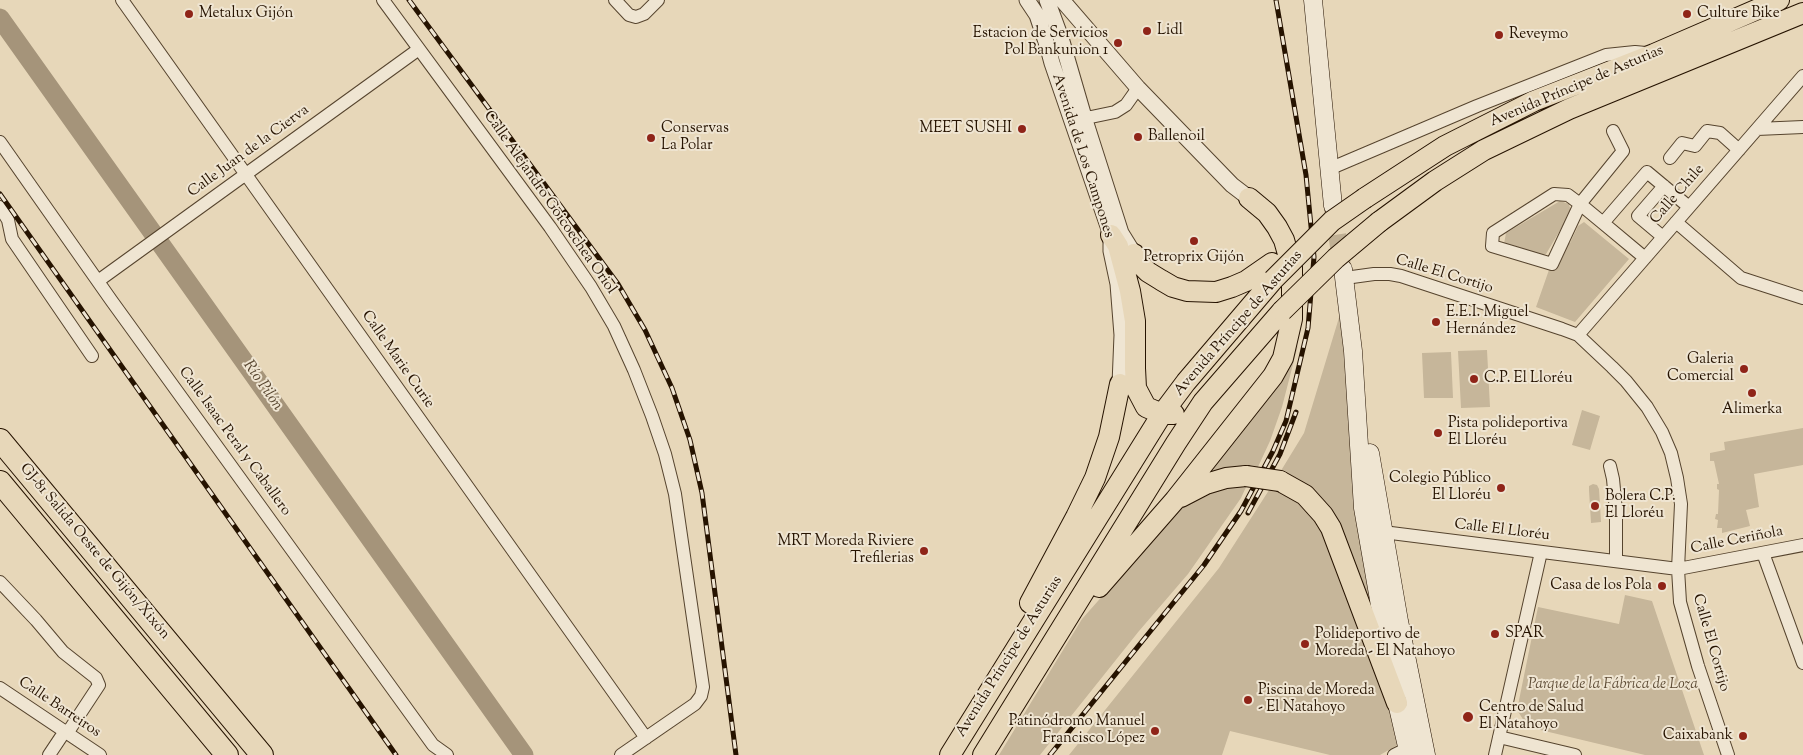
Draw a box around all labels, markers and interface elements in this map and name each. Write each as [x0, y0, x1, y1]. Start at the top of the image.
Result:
place label: Metalux Gijón [199, 5, 293, 23]
place label: Culture Bike [1697, 5, 1780, 23]
marker: Metalux Gijón [183, 8, 195, 20]
marker: Culture Bike [1681, 8, 1693, 20]
place label: Lidl [1157, 22, 1183, 40]
place label: Estacion de Servicios Pol Bankunion 1 [973, 25, 1108, 60]
marker: Lidl [1141, 25, 1153, 37]
place label: Reveymo [1509, 26, 1568, 44]
marker: Reveymo [1493, 29, 1505, 41]
marker: Estacion de Servicios Pol Bankunion 1 [1112, 37, 1124, 49]
street label: Avenida Príncipe de Asturias [1488, 42, 1666, 132]
street label: Avenida de Los Campones [1047, 72, 1117, 240]
street label: Calle Juan de la Cierva [185, 102, 313, 202]
street label: Calle Alejandro Goicoechea Oriol [479, 108, 619, 298]
place label: Conservas La Polar [661, 120, 729, 155]
place label: MEET SUSHI [919, 120, 1012, 138]
marker: MEET SUSHI [1016, 123, 1028, 135]
place label: Ballenoil [1148, 128, 1205, 146]
marker: Ballenoil [1132, 131, 1144, 143]
marker: Conservas La Polar [645, 132, 657, 144]
street label: Calle Chile [1647, 161, 1709, 229]
marker: Petroprix Gijón [1188, 235, 1200, 247]
street label: Avenida Príncipe de Asturias [1171, 248, 1307, 400]
place label: Petroprix Gijón [1144, 249, 1244, 267]
street label: Calle El Cortijo [1393, 252, 1495, 298]
place label: E.E.I. Miguel Hernández [1446, 304, 1529, 339]
street label: Calle Marie Curie [357, 308, 437, 412]
marker: E.E.I. Miguel Hernández [1430, 316, 1442, 328]
place label: Galeria Comercial [1667, 351, 1734, 386]
water label: Río Pilón [238, 357, 286, 415]
marker: Galeria Comercial [1738, 363, 1750, 375]
street label: Calle Isaac Peral y Caballero [174, 364, 294, 520]
place label: C.P. El Lloréu [1484, 370, 1573, 388]
marker: C.P. El Lloréu [1468, 373, 1480, 385]
marker: Alimerka [1746, 387, 1758, 399]
place label: Alimerka [1722, 401, 1782, 419]
place label: Pista polideportiva El Lloréu [1448, 415, 1568, 450]
marker: Pista polideportiva El Lloréu [1432, 427, 1444, 439]
street label: GJ-81 Salida Oeste de Gijón/Xixón [15, 460, 173, 644]
place label: Colegio Público El Lloréu [1389, 470, 1491, 505]
marker: Colegio Público El Lloréu [1495, 482, 1507, 494]
place label: Bolera C.P. El Lloréu [1605, 488, 1676, 523]
marker: Bolera C.P. El Lloréu [1589, 500, 1601, 512]
street label: Calle El Lloréu [1453, 516, 1551, 546]
street label: Calle Ceriñola [1689, 523, 1785, 559]
place label: MRT Moreda Riviere Trefilerias [777, 533, 914, 568]
marker: MRT Moreda Riviere Trefilerias [918, 545, 930, 557]
street label: Avenida Príncipe de Asturias [953, 573, 1067, 741]
place label: Casa de los Pola [1550, 577, 1652, 595]
marker: Casa de los Pola [1656, 580, 1668, 592]
street label: Calle El Cortijo [1687, 592, 1733, 694]
place label: SPAR [1505, 625, 1544, 643]
place label: Polideportivo de Moreda - El Natahoyo [1315, 626, 1455, 661]
marker: SPAR [1489, 628, 1501, 640]
marker: Polideportivo de Moreda - El Natahoyo [1299, 638, 1311, 650]
street label: Calle Barreiros [14, 674, 104, 742]
park label: Parque de la Fábrica de Loza [1528, 676, 1698, 694]
place label: Piscina de Moreda - El Natahoyo [1258, 682, 1375, 717]
marker: Piscina de Moreda - El Natahoyo [1242, 694, 1254, 706]
place label: Centro de Salud El Natahoyo [1479, 699, 1584, 734]
marker: Centro de Salud El Natahoyo [1461, 710, 1475, 724]
place label: Patinódromo Manuel Francisco López [1009, 713, 1145, 748]
marker: Patinódromo Manuel Francisco López [1149, 725, 1161, 737]
place label: Caixabank [1663, 727, 1733, 745]
marker: Caixabank [1737, 730, 1749, 742]

